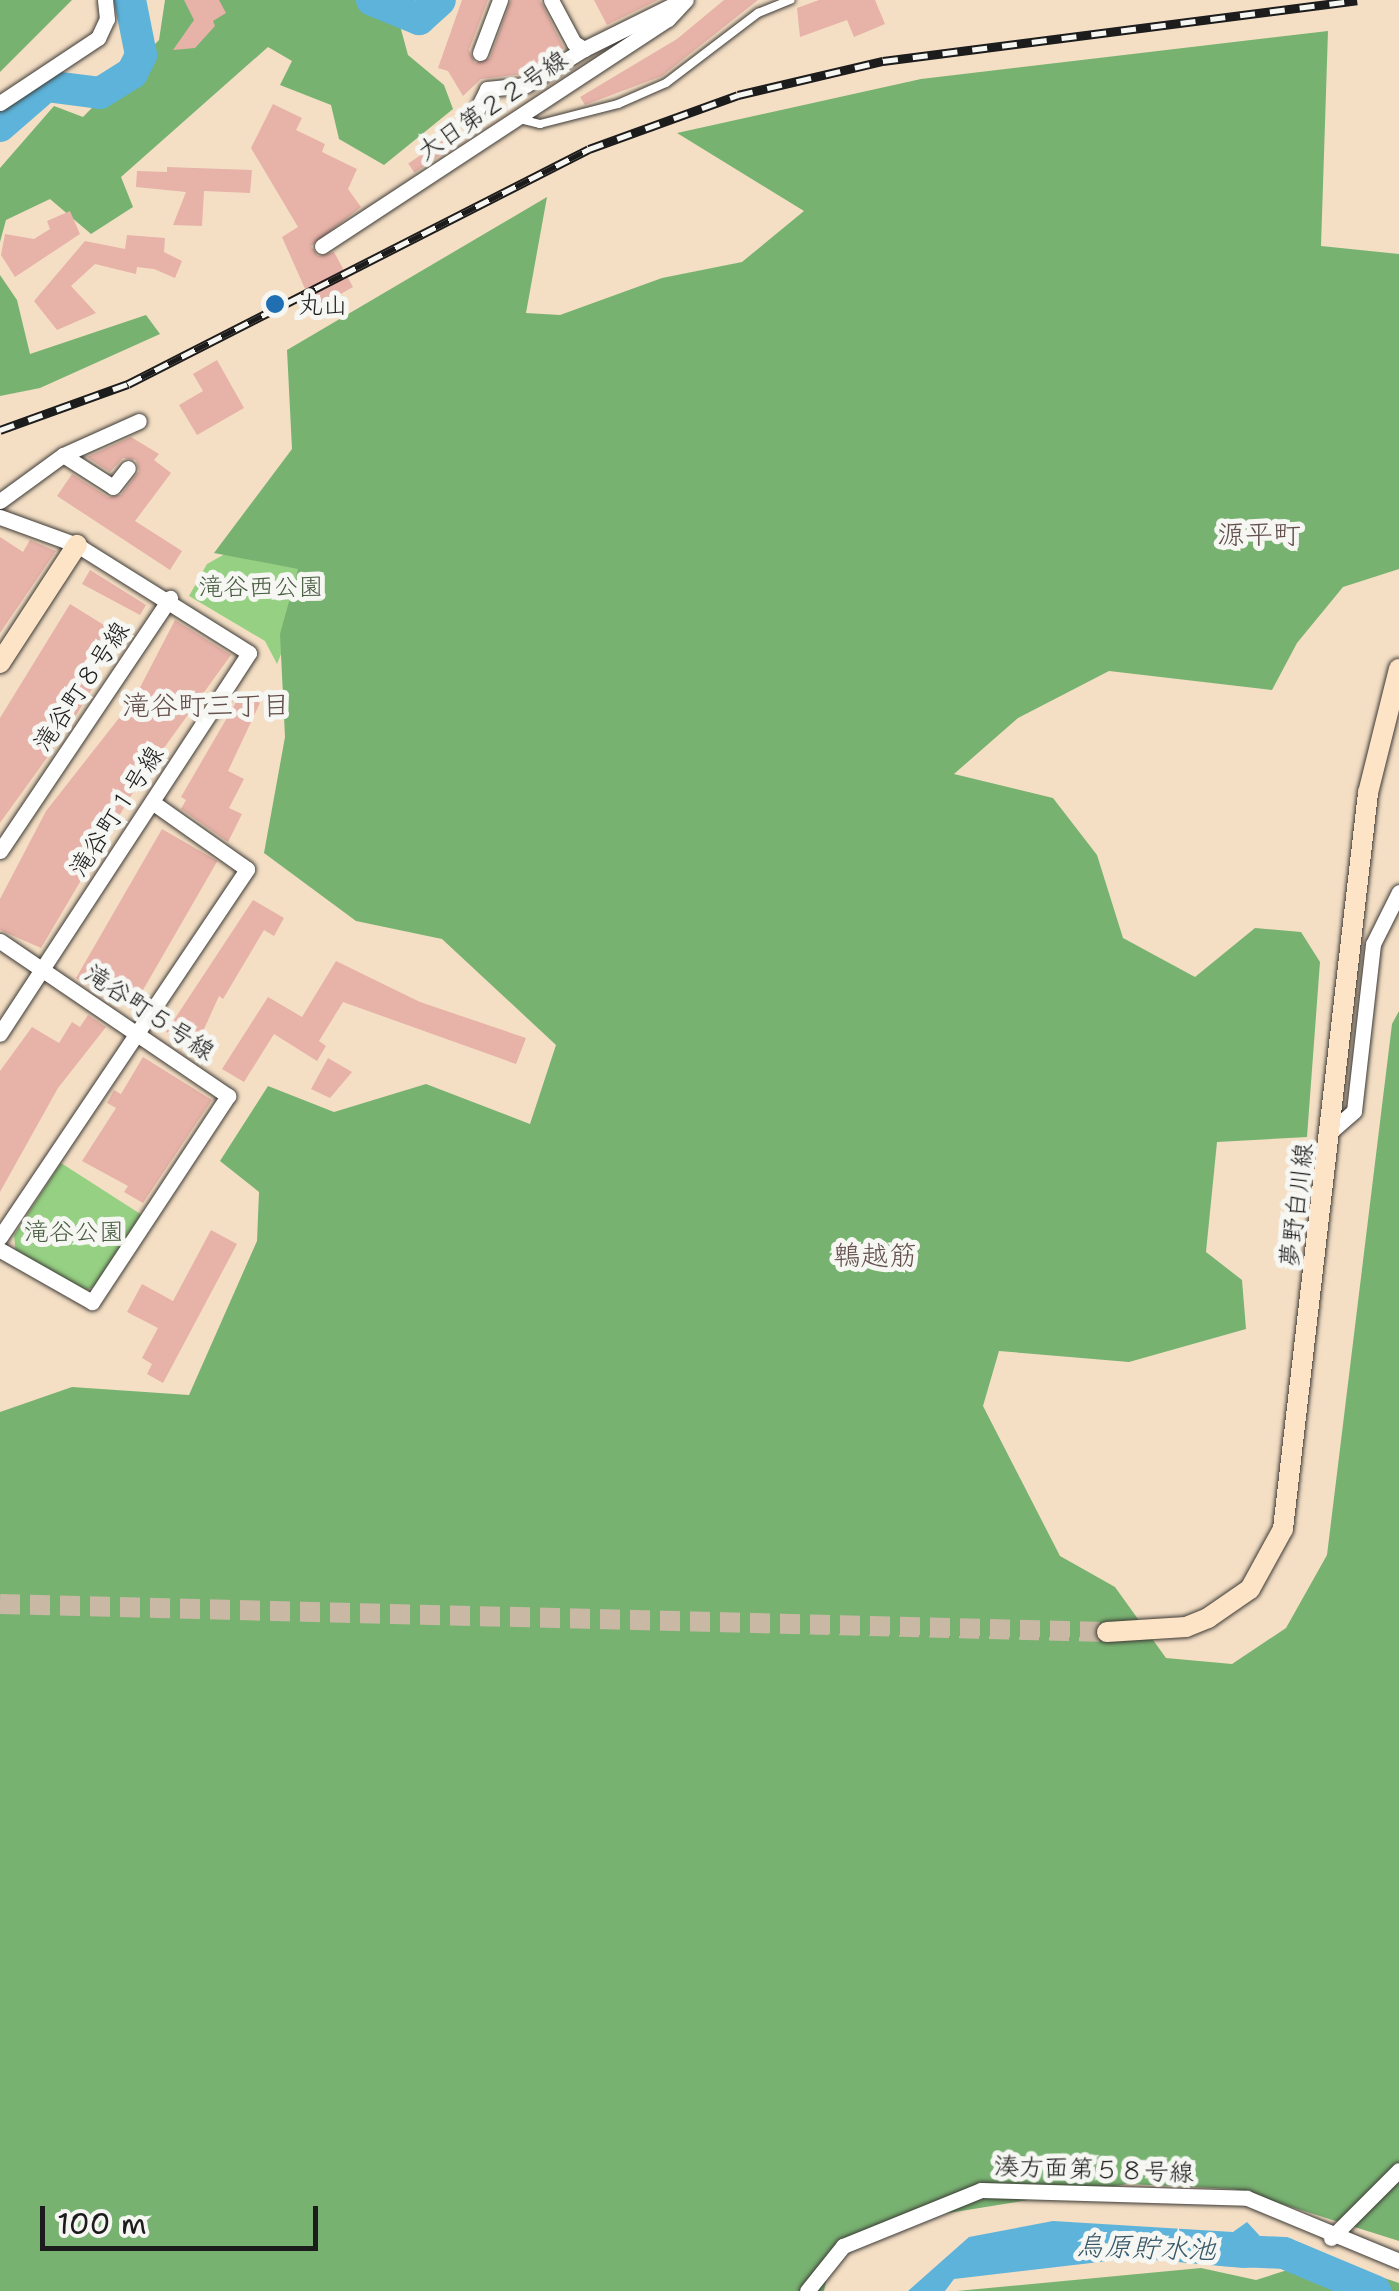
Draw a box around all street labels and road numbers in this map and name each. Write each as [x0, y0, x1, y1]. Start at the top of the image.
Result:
street label: 大日第２２号線 [411, 44, 573, 166]
street label: 滝谷町８号線 [27, 615, 135, 757]
street label: 滝谷町１号線 [63, 740, 169, 882]
street label: 滝谷町５号線 [79, 958, 221, 1066]
street label: 夢野白川線 [1273, 1141, 1319, 1269]
street label: 湊方面第５８号線 [994, 2151, 1194, 2187]

